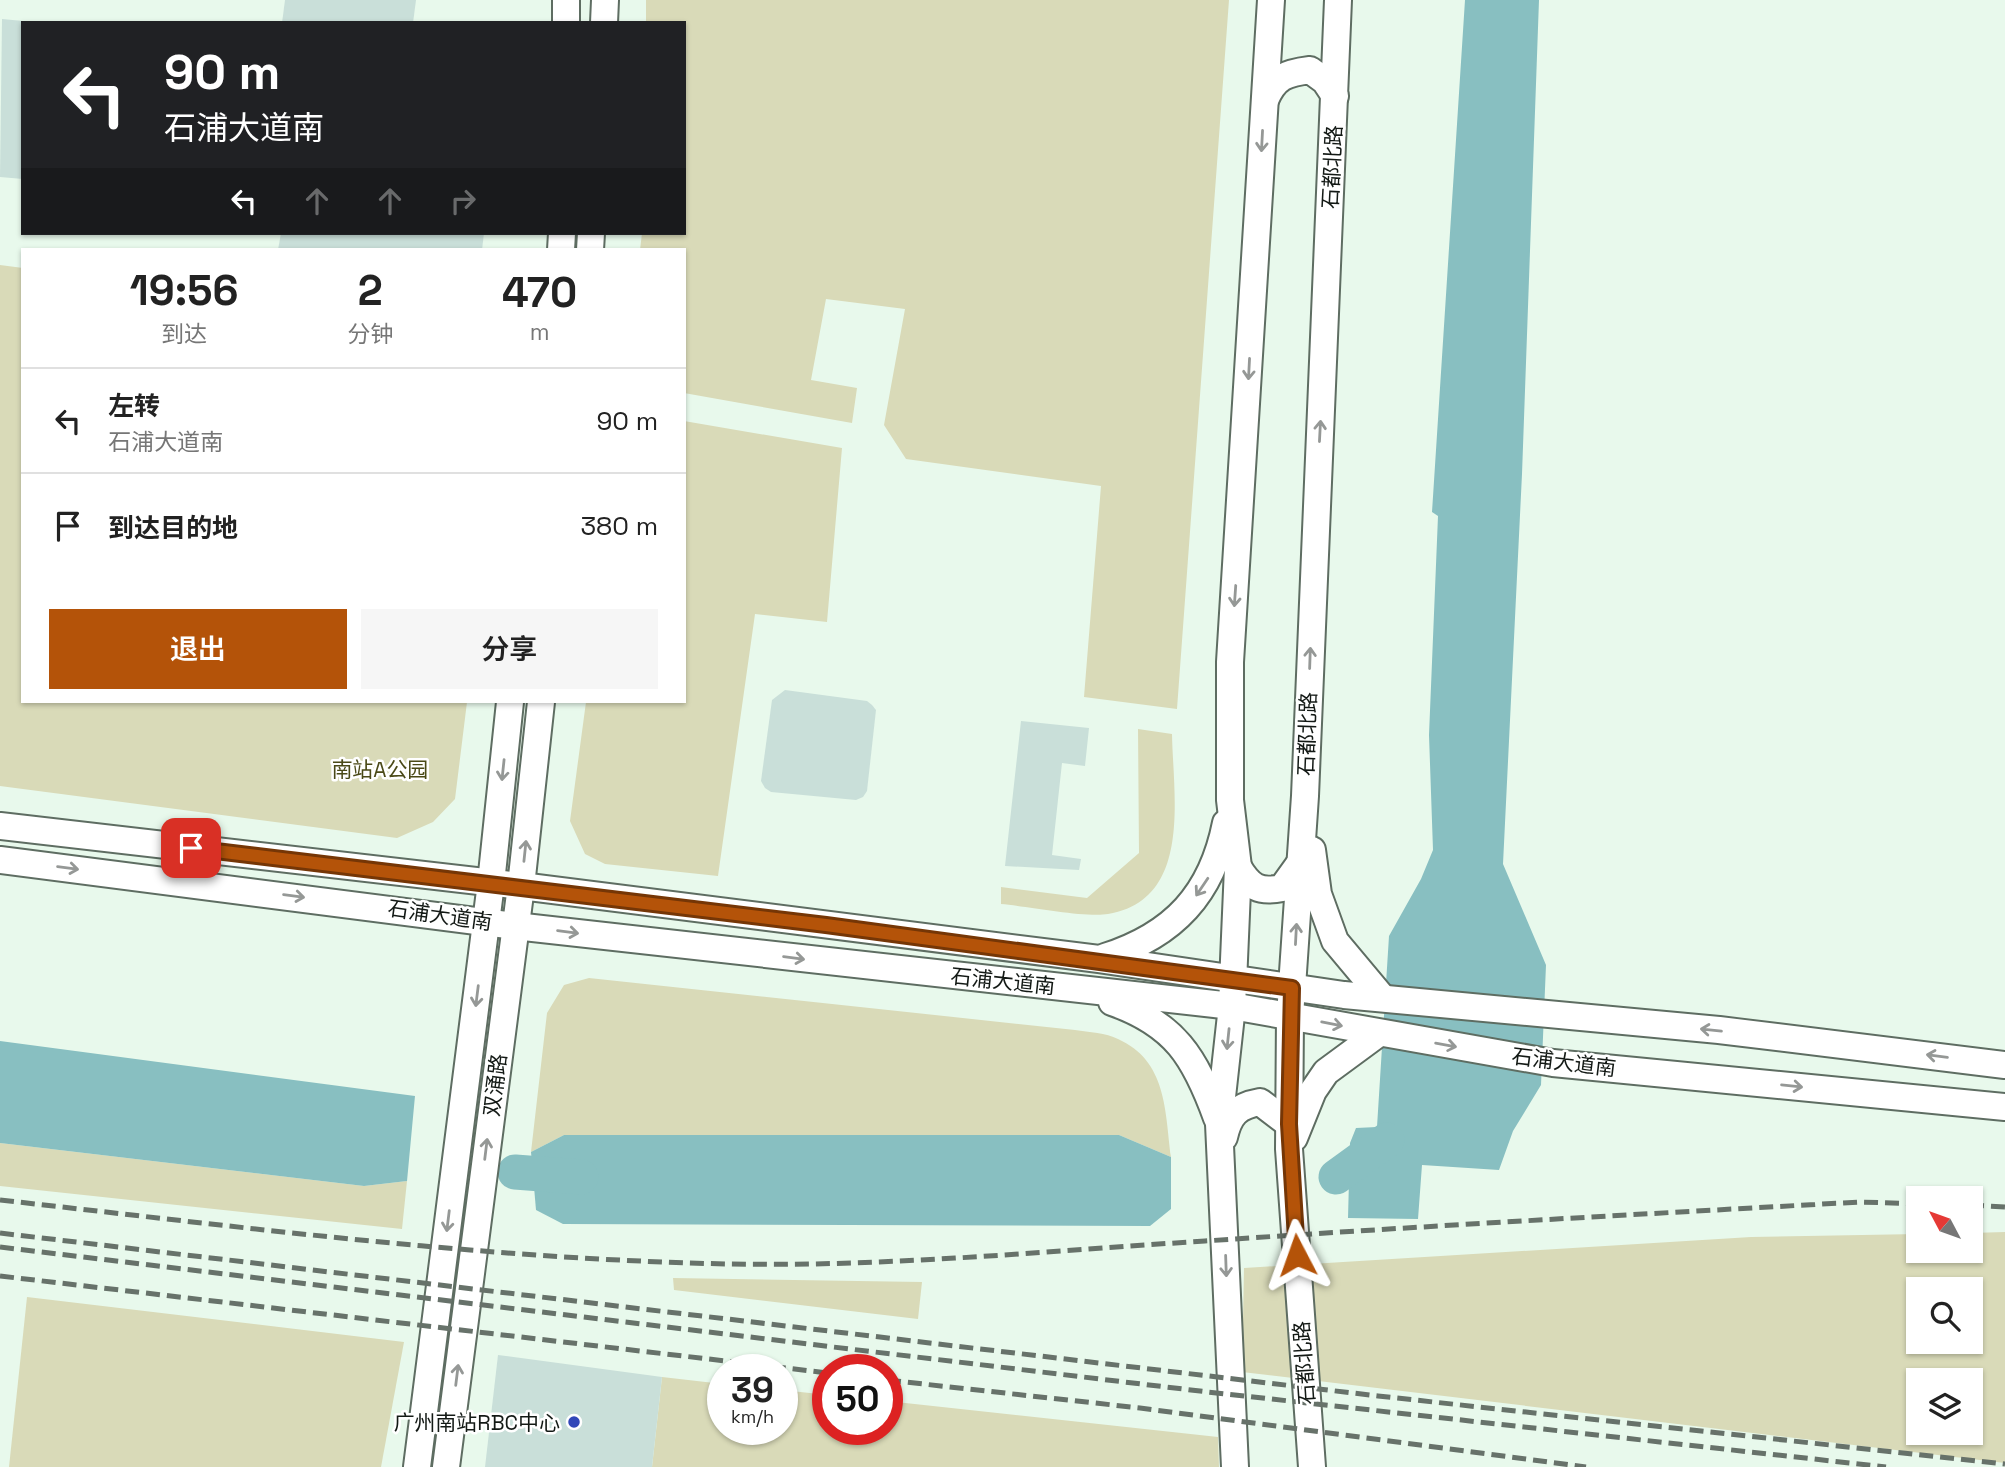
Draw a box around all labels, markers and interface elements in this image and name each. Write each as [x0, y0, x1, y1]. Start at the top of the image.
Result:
text: 90 m [164, 41, 280, 103]
icon: left [49, 49, 140, 140]
text: 石浦大道南 [164, 108, 324, 148]
street label: 石都北路 [1316, 124, 1348, 210]
one-way arrow [1255, 130, 1268, 152]
icon: left [225, 182, 263, 220]
icon: ahead [298, 182, 336, 220]
icon: ahead [371, 182, 409, 220]
icon: right [444, 182, 482, 220]
text: 19:56 [130, 264, 238, 317]
text: 2 [358, 264, 383, 317]
text: 470 [502, 266, 577, 319]
text: m [530, 317, 549, 347]
text: 到达 [161, 319, 207, 349]
text: 分钟 [347, 319, 393, 349]
one-way arrow [1242, 357, 1255, 380]
text: 左转 [108, 389, 160, 423]
icon: left [49, 402, 87, 440]
text: 90 m [596, 404, 658, 438]
one-way arrow [1313, 420, 1326, 443]
text: 石浦大道南 [108, 427, 223, 457]
icon: arrive [49, 507, 87, 545]
text: 380 m [580, 509, 658, 543]
text: 到达目的地 [108, 511, 238, 545]
one-way arrow [1228, 584, 1241, 606]
button: 退出 [49, 609, 347, 689]
button: 分享 [361, 609, 658, 689]
one-way arrow [1303, 647, 1316, 670]
street label: 石都北路 [1292, 692, 1322, 776]
park label: 南站A公园 [331, 756, 429, 783]
one-way arrow [496, 758, 509, 780]
pin [161, 818, 221, 878]
icon: arrive [172, 829, 210, 867]
one-way arrow [519, 840, 532, 863]
one-way arrow [56, 862, 79, 875]
one-way arrow [1195, 877, 1209, 896]
one-way arrow [282, 890, 304, 903]
street label: 石浦大道南 [386, 894, 494, 936]
one-way arrow [1289, 923, 1302, 946]
one-way arrow [556, 925, 578, 938]
one-way arrow [782, 951, 804, 964]
street label: 石浦大道南 [949, 962, 1057, 1000]
one-way arrow [470, 984, 483, 1006]
one-way arrow [1320, 1018, 1343, 1031]
one-way arrow [1701, 1023, 1723, 1036]
one-way arrow [1222, 1027, 1235, 1050]
one-way arrow [1434, 1039, 1457, 1052]
street label: 石浦大道南 [1510, 1042, 1618, 1082]
one-way arrow [1926, 1050, 1949, 1063]
street label: 双涌路 [478, 1052, 512, 1118]
one-way arrow [1780, 1080, 1802, 1093]
one-way arrow [480, 1138, 493, 1161]
north arrow [1906, 1186, 1983, 1264]
map controls [1906, 1186, 1983, 1445]
one-way arrow [441, 1209, 454, 1232]
position arrow [1260, 1218, 1334, 1292]
one-way arrow [1220, 1254, 1233, 1277]
button: search [1906, 1277, 1983, 1354]
street label: 石都北路 [1288, 1320, 1320, 1406]
speed limit sign: 50 [812, 1354, 903, 1445]
one-way arrow [451, 1364, 464, 1387]
text: 39 [731, 1368, 774, 1412]
button: layers [1906, 1368, 1983, 1445]
text: km/h [731, 1405, 774, 1428]
place label: 广州南站RBC中心 [393, 1409, 560, 1436]
marker: 广州南站RBC中心 [566, 1414, 582, 1430]

